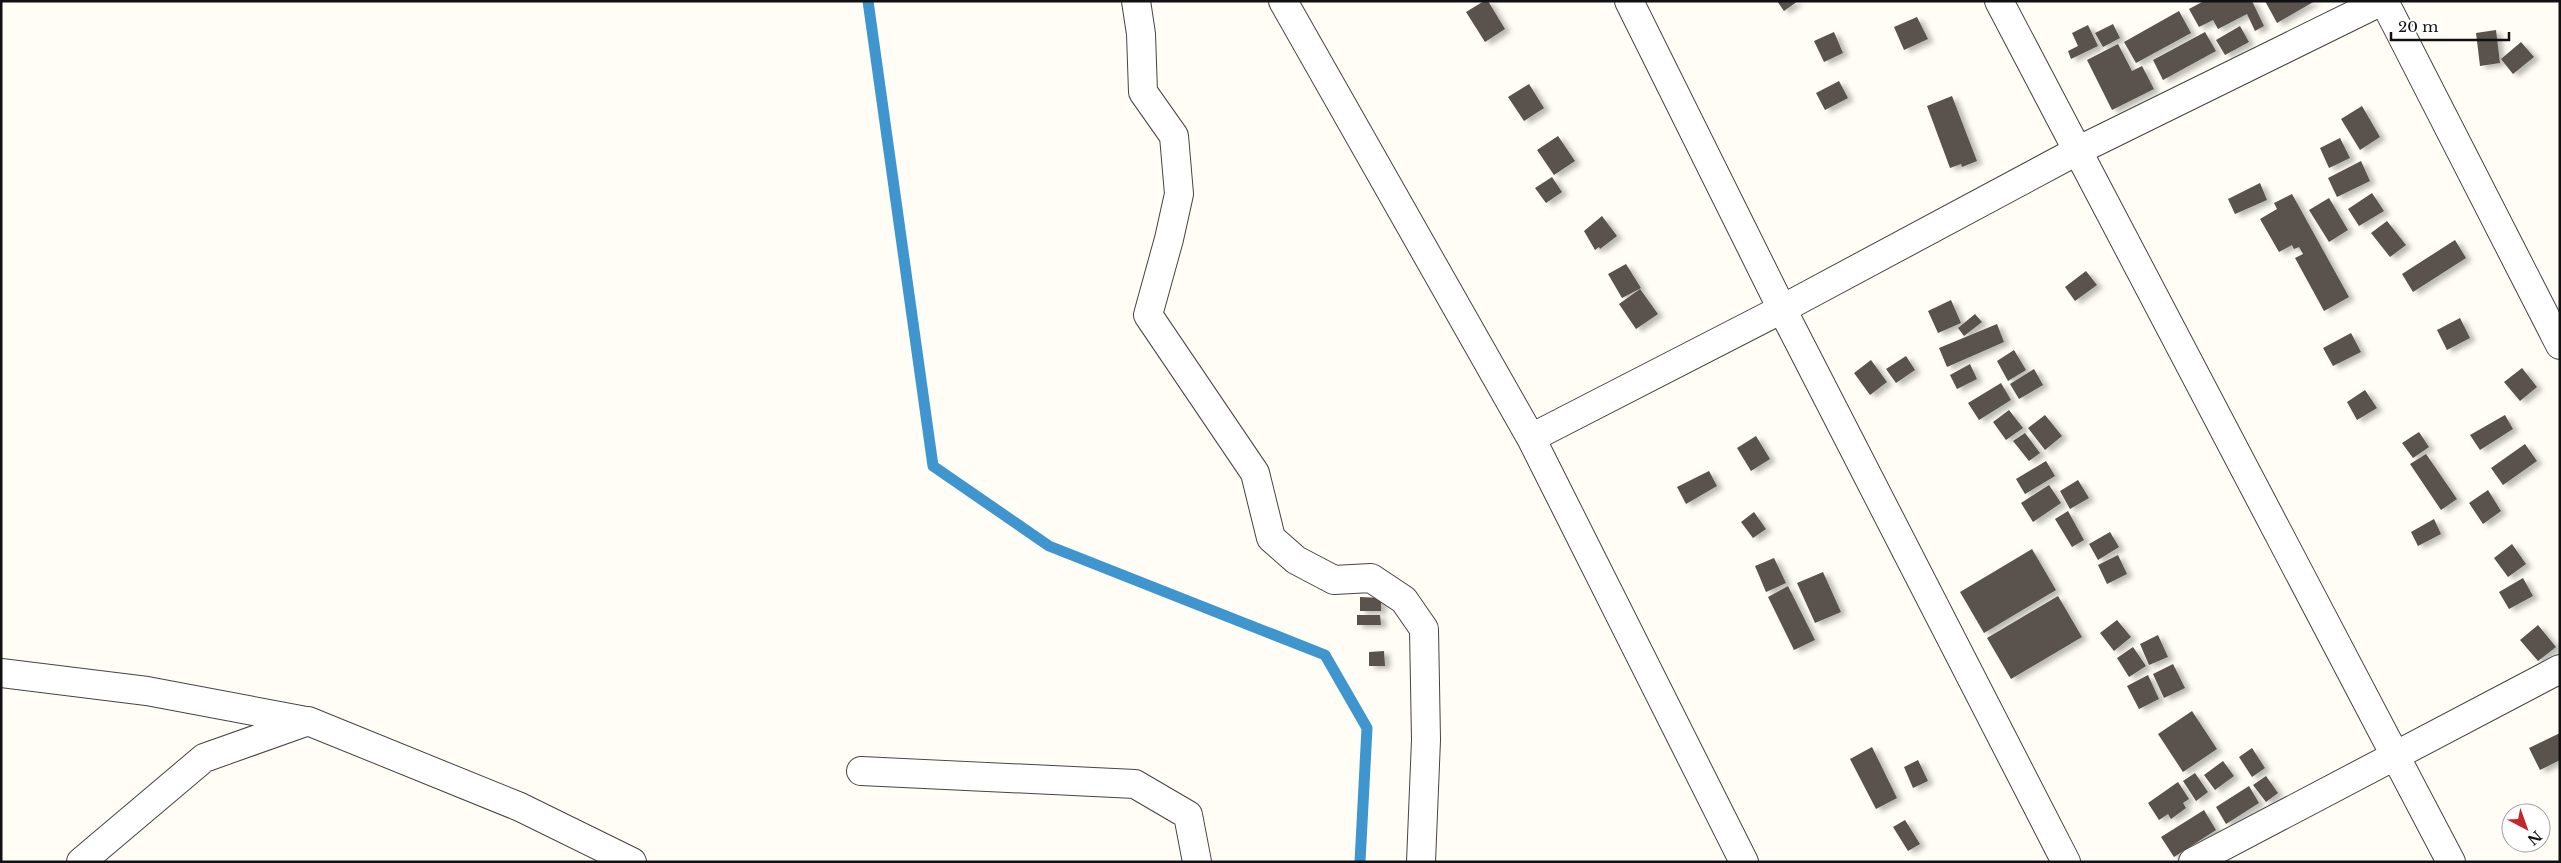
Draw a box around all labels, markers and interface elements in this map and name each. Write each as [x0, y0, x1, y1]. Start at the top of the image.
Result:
scale bar [2391, 10, 2508, 42]
text: 20 m [2398, 17, 2438, 36]
north arrow [2501, 803, 2551, 853]
text: N [2524, 827, 2545, 849]

